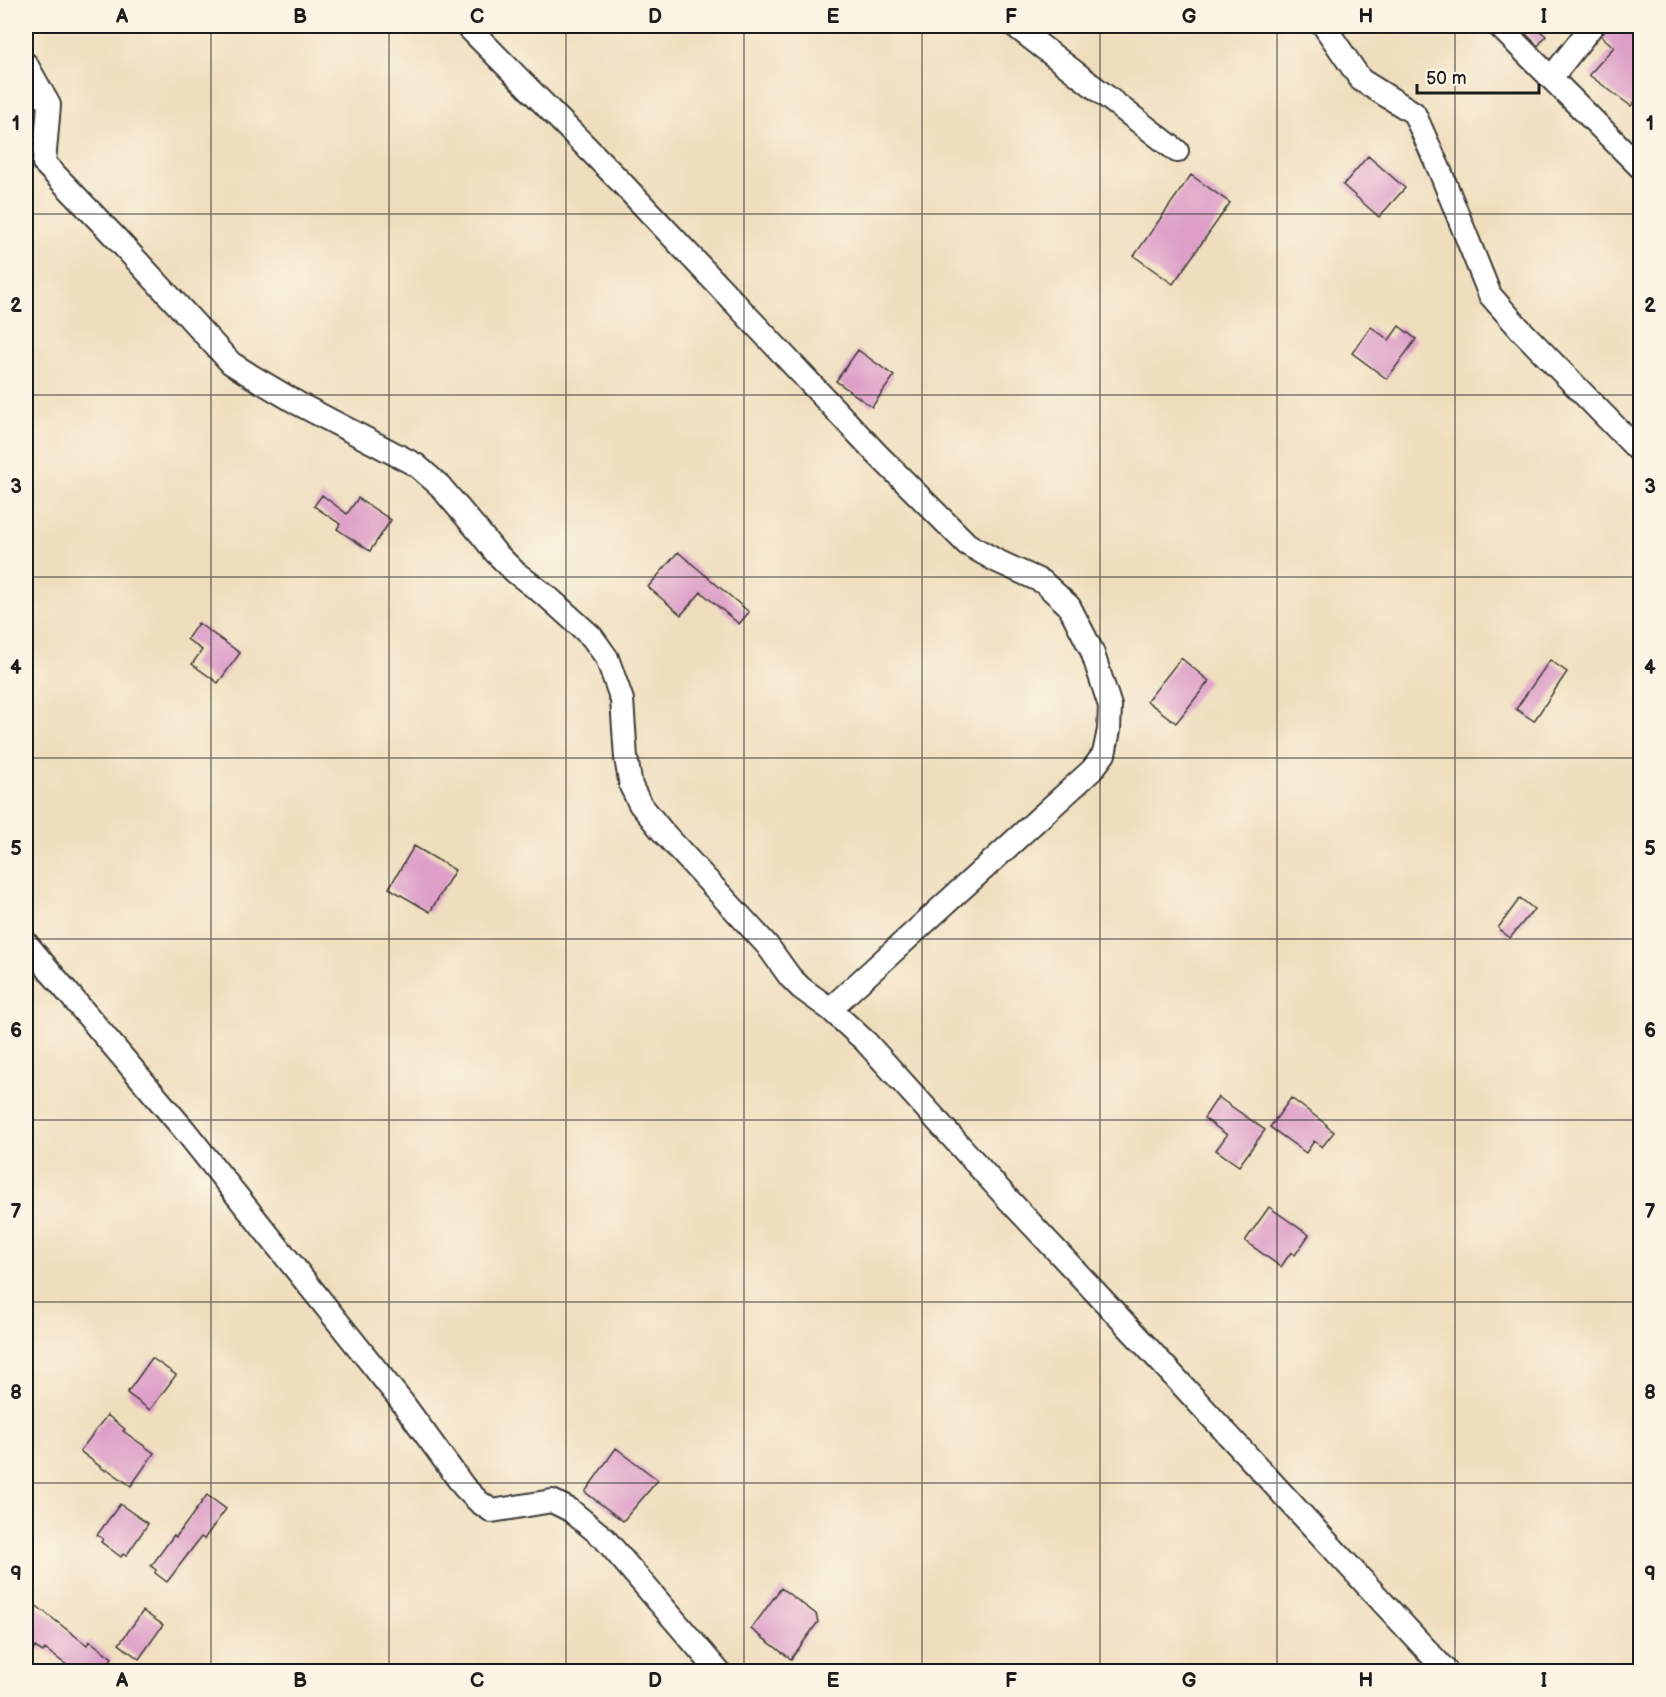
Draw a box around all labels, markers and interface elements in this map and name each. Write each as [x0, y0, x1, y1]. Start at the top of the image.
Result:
text: A [115, 5, 129, 29]
text: B [293, 5, 307, 29]
text: C [470, 5, 484, 29]
text: D [648, 5, 662, 29]
text: E [827, 5, 840, 29]
text: F [1005, 5, 1017, 29]
text: G [1182, 5, 1197, 29]
text: H [1359, 5, 1373, 29]
text: I [1541, 5, 1547, 29]
scale bar [1417, 57, 1538, 95]
text: 50 m [1426, 68, 1467, 89]
text: 1 [12, 112, 20, 136]
text: 1 [1646, 112, 1654, 136]
text: 2 [10, 294, 22, 318]
text: 2 [1644, 294, 1656, 318]
text: 3 [10, 475, 22, 499]
text: 3 [1644, 475, 1656, 499]
text: 4 [10, 656, 22, 680]
text: 4 [1644, 656, 1656, 680]
text: 5 [10, 837, 22, 861]
text: 5 [1644, 837, 1656, 861]
text: 6 [10, 1019, 22, 1043]
text: 6 [1644, 1019, 1656, 1043]
text: 7 [10, 1200, 22, 1224]
text: 7 [1644, 1200, 1656, 1224]
text: 8 [10, 1381, 22, 1405]
text: 8 [1644, 1381, 1656, 1405]
text: 9 [10, 1562, 22, 1586]
text: 9 [1644, 1562, 1656, 1586]
text: A [115, 1669, 129, 1693]
text: B [293, 1669, 307, 1693]
text: C [470, 1669, 484, 1693]
text: D [648, 1669, 662, 1693]
text: E [827, 1669, 840, 1693]
text: F [1005, 1669, 1017, 1693]
text: G [1182, 1669, 1197, 1693]
text: H [1359, 1669, 1373, 1693]
text: I [1541, 1669, 1547, 1693]

